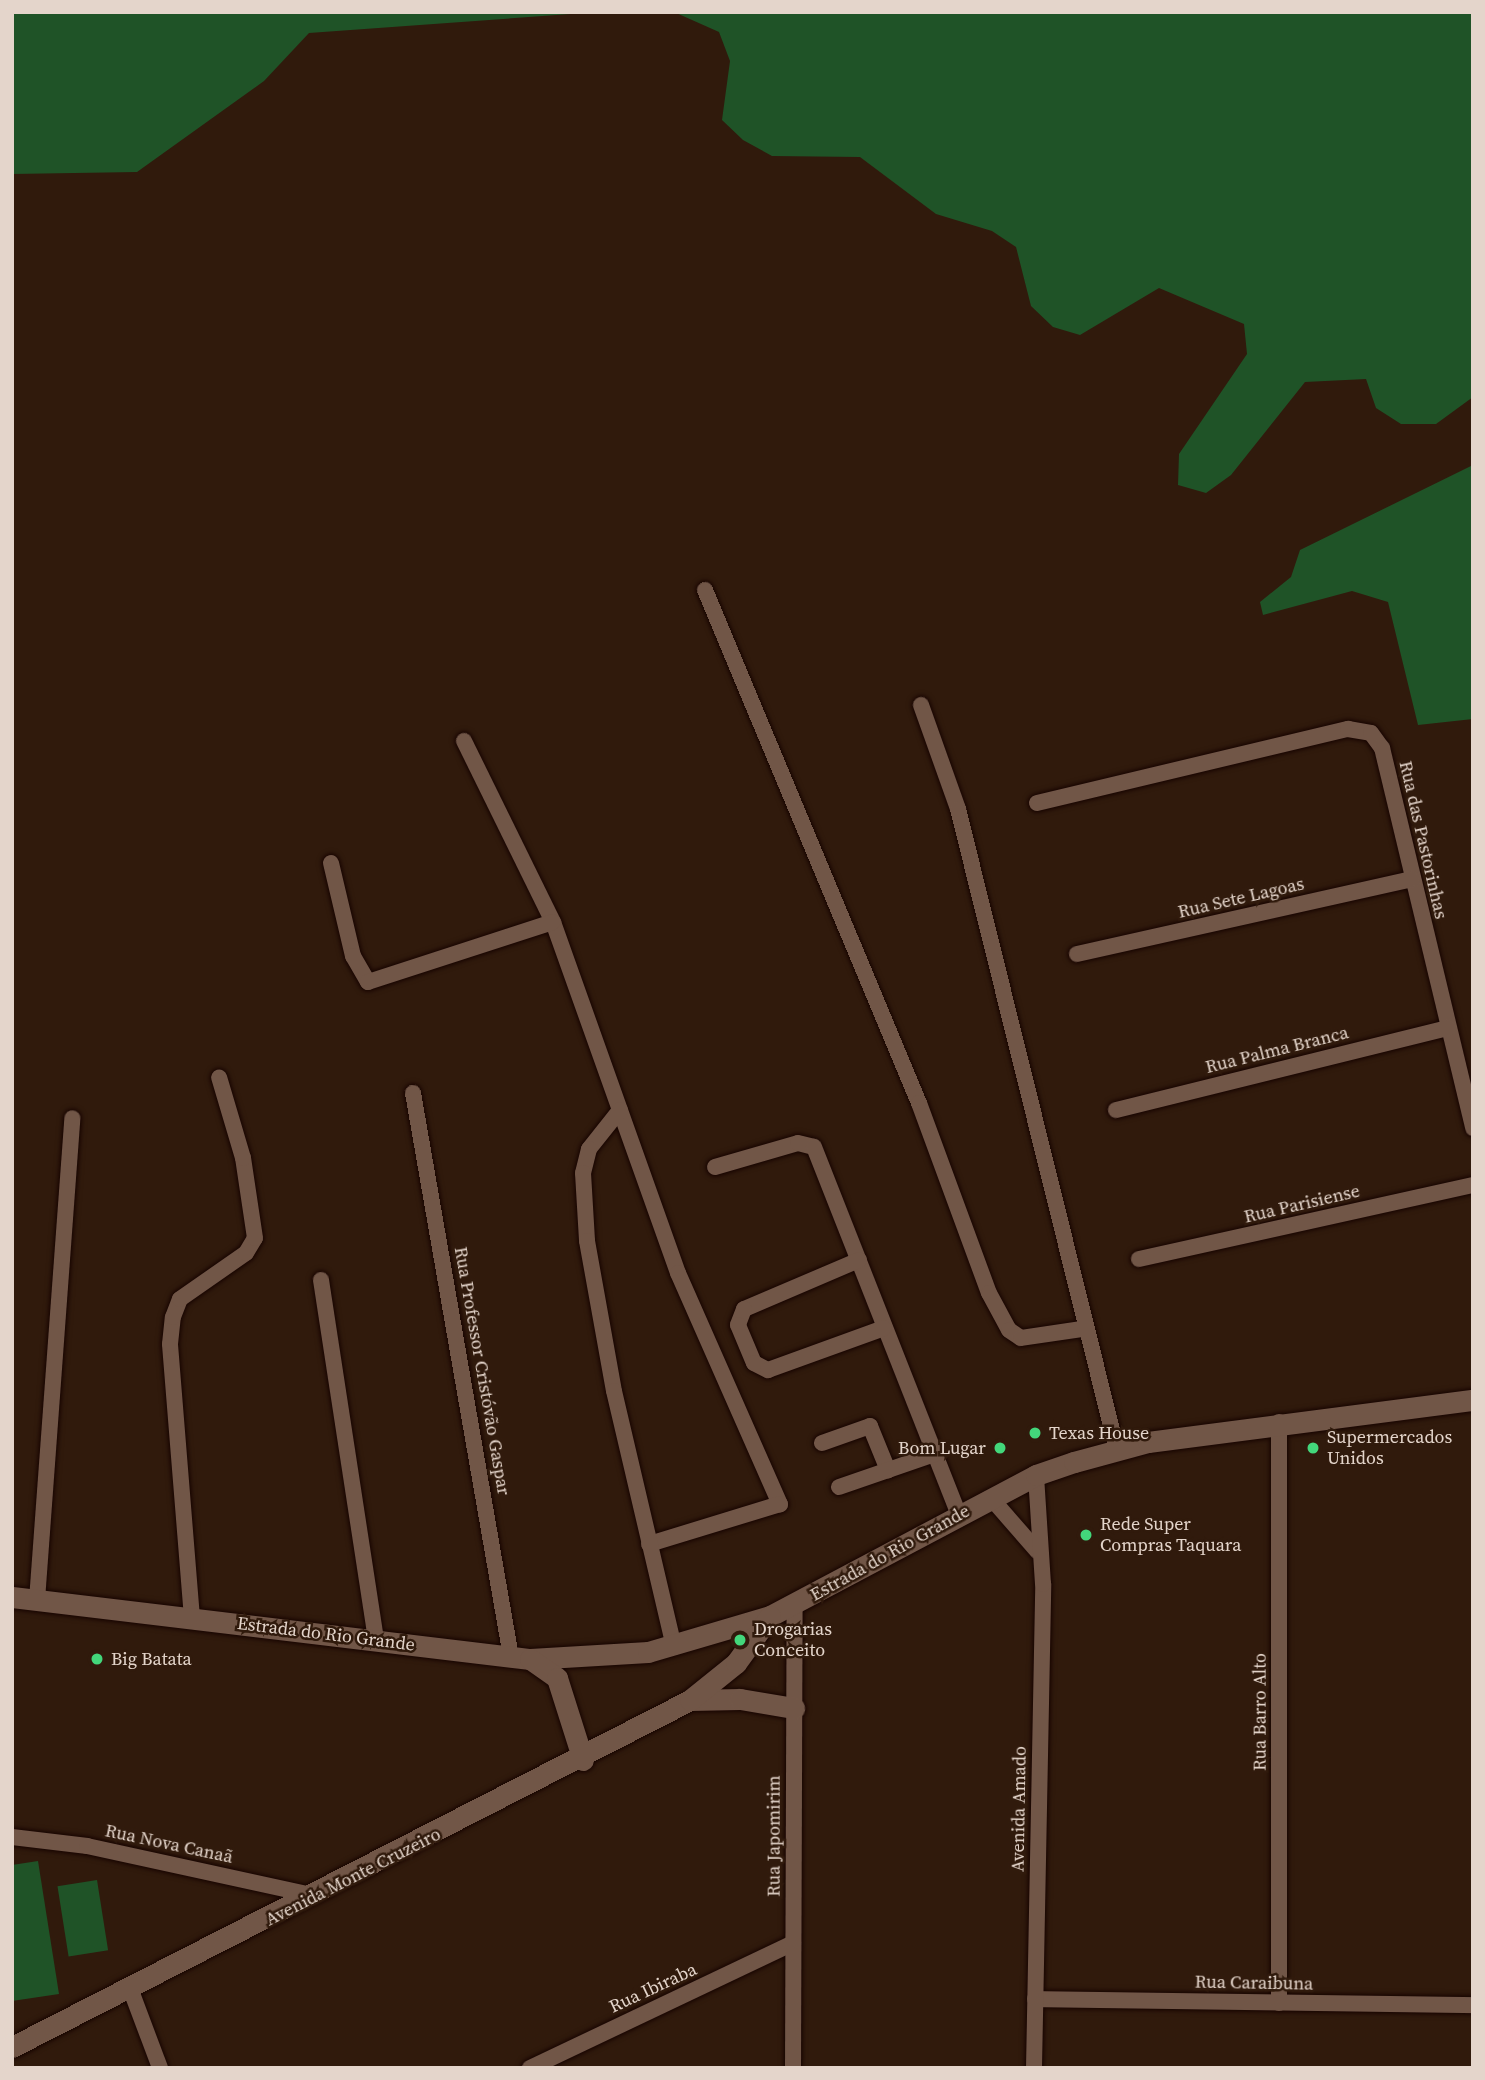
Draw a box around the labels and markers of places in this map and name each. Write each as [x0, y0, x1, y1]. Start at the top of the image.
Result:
place label: Texas House [1049, 1422, 1149, 1444]
marker: Texas House [1027, 1425, 1043, 1441]
place label: Supermercados Unidos [1327, 1427, 1452, 1470]
place label: Bom Lugar [898, 1437, 986, 1459]
marker: Bom Lugar [992, 1440, 1008, 1456]
marker: Supermercados Unidos [1305, 1440, 1321, 1456]
place label: Rede Super Compras Taquara [1100, 1514, 1242, 1556]
marker: Rede Super Compras Taquara [1078, 1527, 1094, 1543]
place label: Drogarias Conceito [754, 1619, 832, 1662]
marker: Drogarias Conceito [732, 1632, 748, 1648]
place label: Big Batata [111, 1648, 192, 1670]
marker: Big Batata [89, 1651, 105, 1667]

